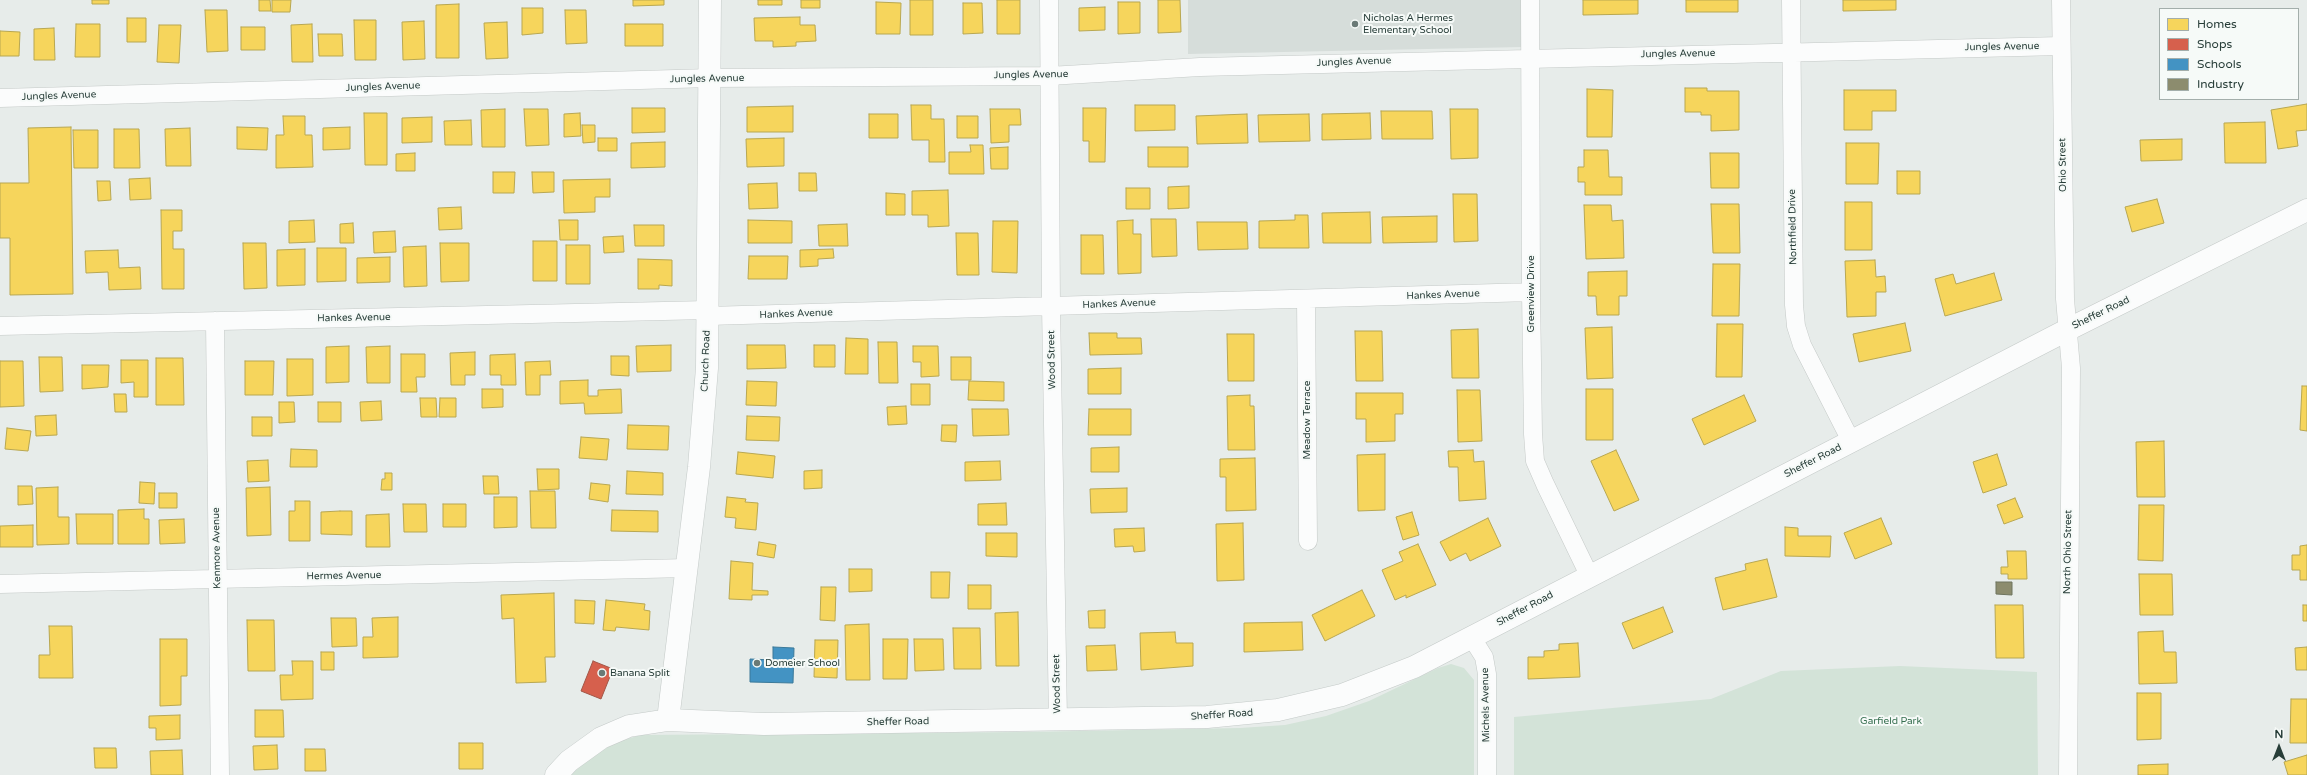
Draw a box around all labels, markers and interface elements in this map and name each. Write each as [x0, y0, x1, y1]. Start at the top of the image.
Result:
legend [2159, 8, 2299, 100]
place label: Nicholas A Hermes Elementary School [1363, 12, 1453, 36]
text: Homes [2197, 17, 2237, 31]
marker: Nicholas A Hermes Elementary School [1350, 19, 1360, 29]
text: Shops [2197, 37, 2232, 51]
street label: Jungles Avenue [1965, 40, 2039, 54]
street label: Jungles Avenue [1641, 47, 1715, 61]
street label: Jungles Avenue [1317, 55, 1391, 69]
text: Schools [2197, 57, 2241, 71]
street label: Jungles Avenue [994, 68, 1068, 82]
street label: Jungles Avenue [670, 72, 744, 86]
text: Industry [2197, 77, 2244, 91]
street label: Jungles Avenue [346, 80, 420, 94]
street label: Jungles Avenue [22, 89, 96, 103]
street label: Ohio Street [2057, 138, 2069, 192]
street label: Northfield Drive [1786, 189, 1800, 265]
street label: Greenview Drive [1525, 255, 1537, 333]
street label: Hankes Avenue [1406, 288, 1480, 302]
street label: Sheffer Road [2070, 294, 2132, 332]
street label: Hankes Avenue [1082, 297, 1156, 311]
street label: Hankes Avenue [759, 307, 833, 321]
street label: Hankes Avenue [317, 311, 391, 325]
street label: Church Road [699, 330, 713, 392]
street label: Wood Street [1045, 330, 1059, 390]
street label: Meadow Terrace [1301, 381, 1313, 459]
street label: Sheffer Road [1782, 441, 1844, 481]
street label: Kenmore Avenue [210, 507, 224, 589]
street label: North Ohio Street [2061, 510, 2075, 594]
street label: Hermes Avenue [306, 569, 382, 583]
street label: Sheffer Road [1495, 589, 1555, 629]
street label: Wood Street [1050, 654, 1064, 714]
place label: Domeier School [765, 657, 840, 669]
marker: Domeier School [752, 658, 762, 668]
place label: Banana Split [610, 667, 670, 679]
street label: Michels Avenue [1479, 667, 1493, 743]
marker: Banana Split [597, 668, 607, 678]
street label: Sheffer Road [1190, 707, 1254, 723]
street label: Sheffer Road [867, 715, 929, 729]
park label: Garfield Park [1860, 715, 1922, 727]
north arrow [2259, 727, 2299, 767]
text: N [2275, 728, 2283, 741]

